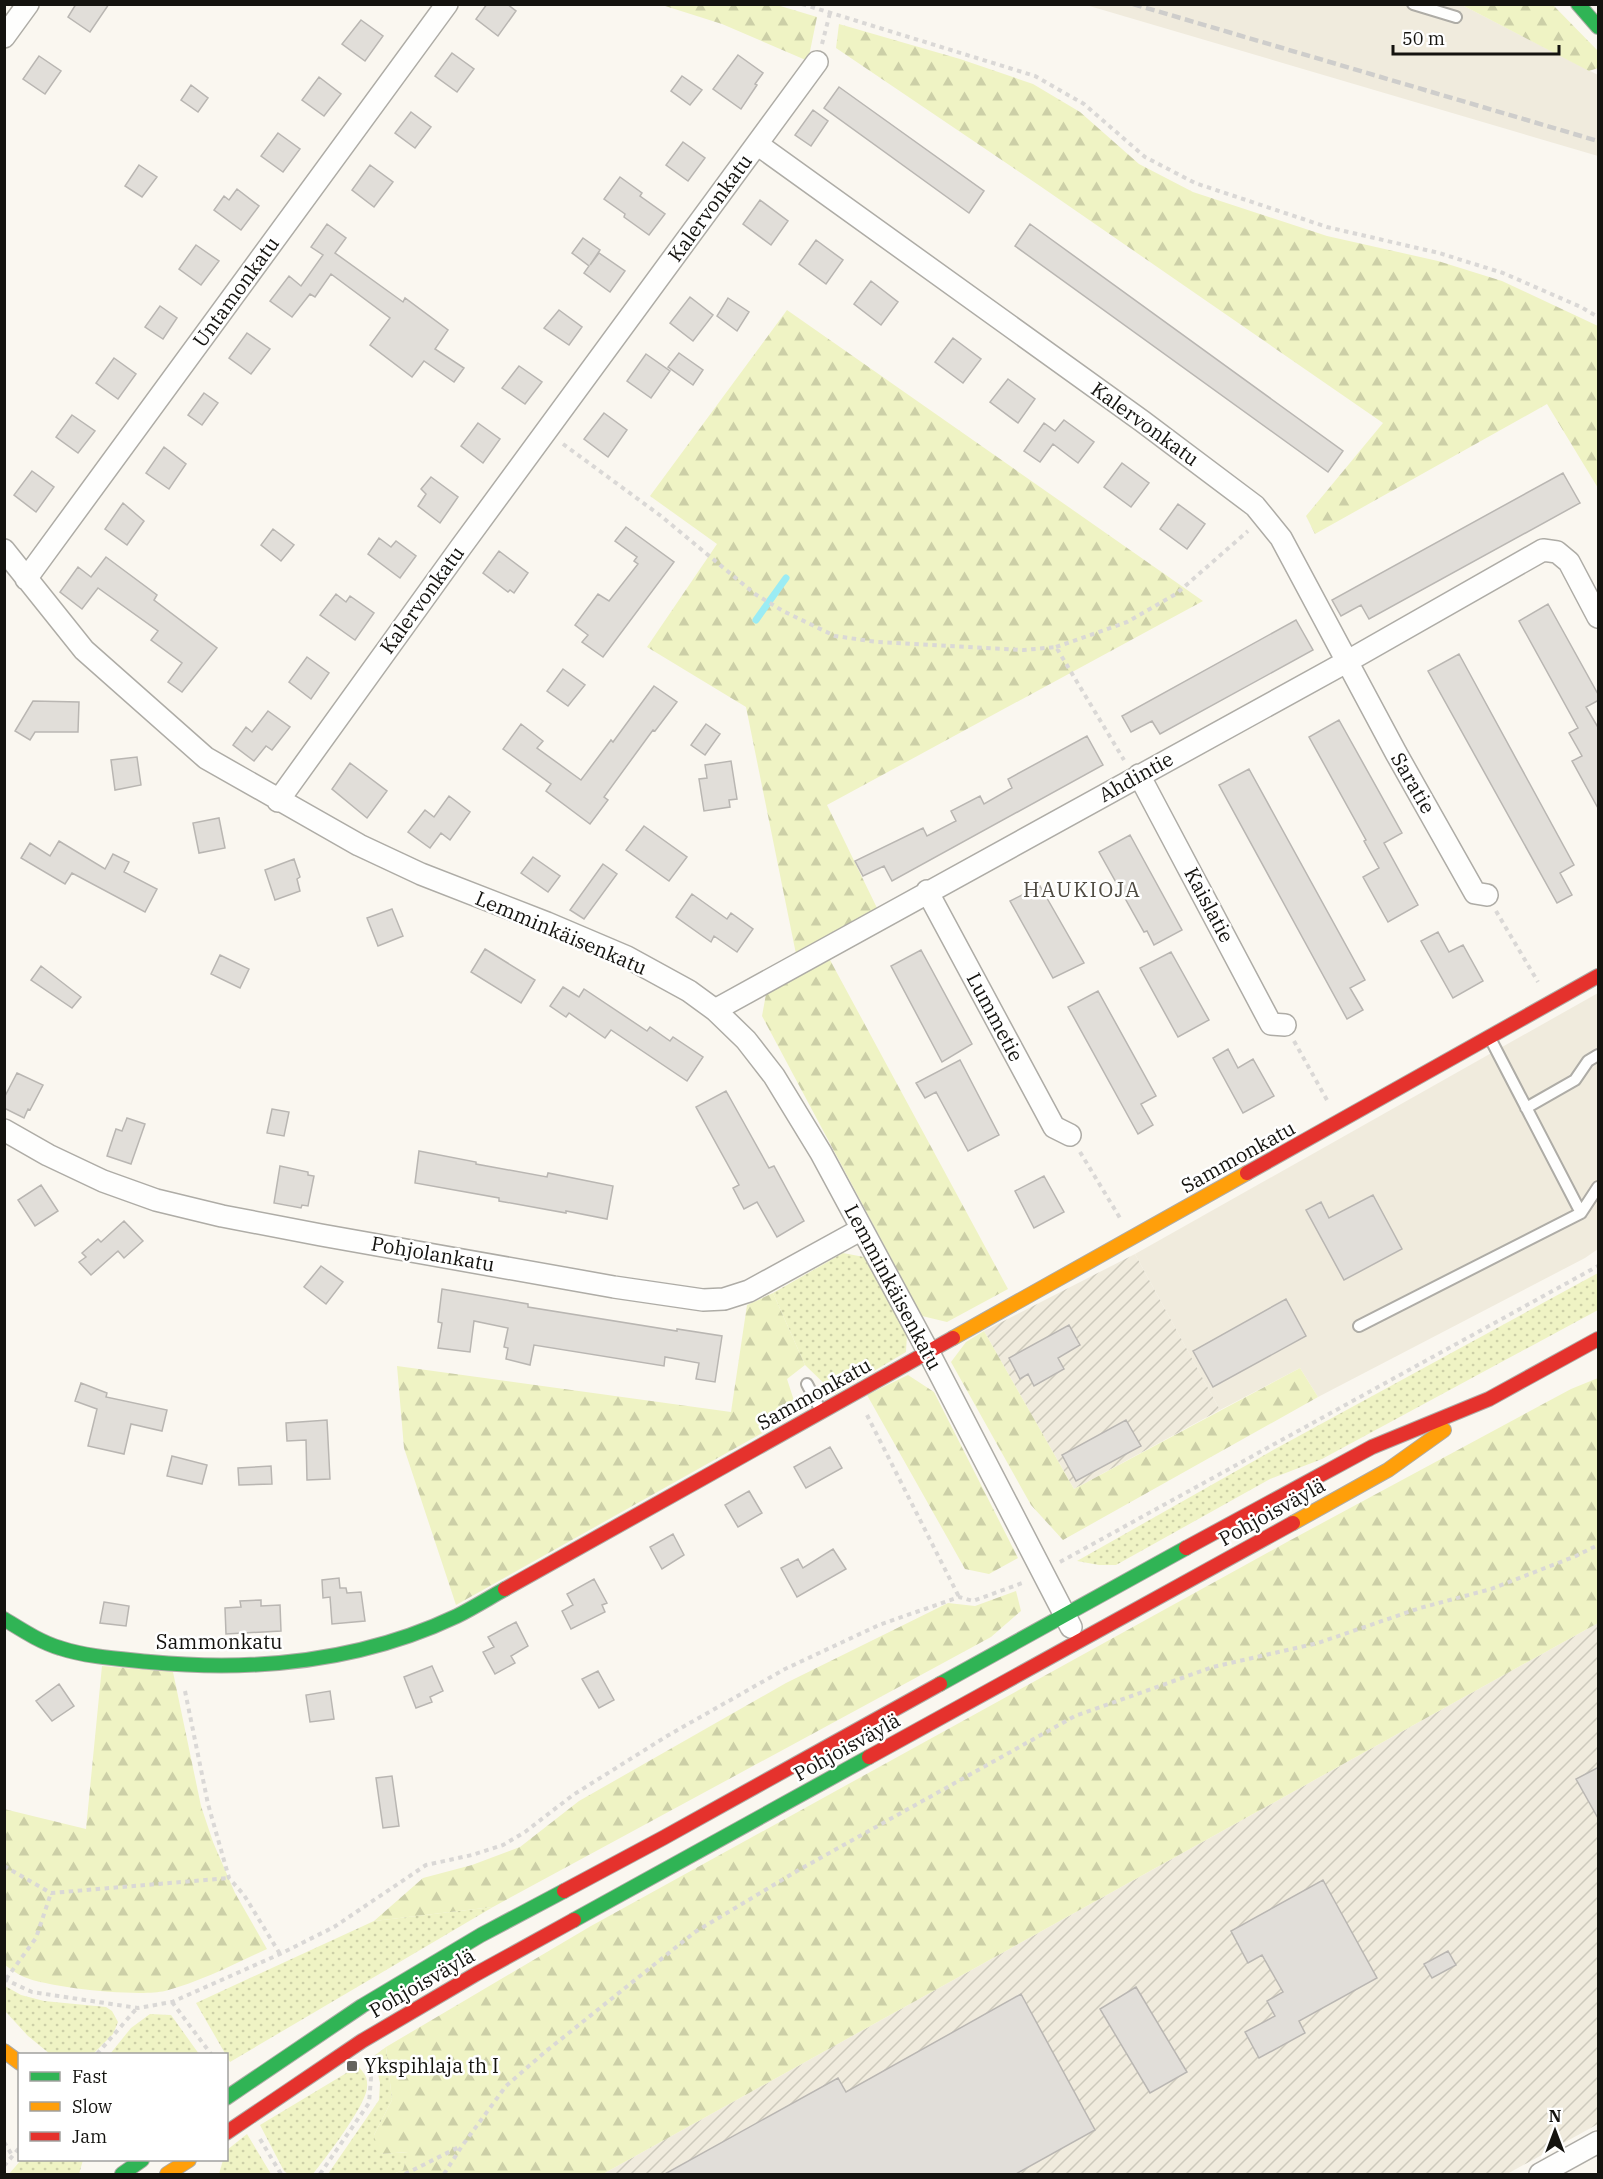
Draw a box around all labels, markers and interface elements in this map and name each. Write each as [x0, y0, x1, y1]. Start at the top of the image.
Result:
scale bar [1393, 18, 1560, 56]
text: 50 m [1402, 27, 1445, 50]
street label: Kalervonkatu [661, 148, 758, 267]
street label: Untamonkatu [186, 231, 285, 352]
street label: Kalervonkatu [1086, 375, 1205, 472]
street label: Kalervonkatu [373, 540, 470, 659]
street label: Ahdintie [1094, 745, 1178, 808]
street label: Saratie [1385, 747, 1442, 818]
street label: Kaislatie [1178, 862, 1241, 947]
district label: HAUKIOJA [1023, 875, 1141, 903]
street label: Lemminkäisenkatu [471, 884, 651, 981]
street label: Lummetie [961, 968, 1030, 1066]
street label: Sammonkatu [1176, 1114, 1300, 1199]
street label: Lemminkäisenkatu [838, 1199, 949, 1374]
street label: Pohjolankatu [369, 1229, 497, 1278]
street label: Sammonkatu [752, 1351, 876, 1436]
street label: Pohjoisväylä [1214, 1471, 1330, 1552]
street label: Sammonkatu [156, 1628, 282, 1655]
street label: Pohjoisväylä [789, 1706, 905, 1787]
street label: Pohjoisväylä [364, 1941, 480, 2024]
place label: Ykspihlaja th I [364, 2052, 499, 2079]
legend [18, 2053, 228, 2161]
marker: Ykspihlaja th I [345, 2059, 359, 2073]
text: Fast [72, 2065, 107, 2088]
text: Slow [72, 2095, 112, 2118]
north arrow [1525, 2101, 1585, 2161]
text: N [1549, 2106, 1561, 2126]
text: Jam [72, 2125, 107, 2148]

